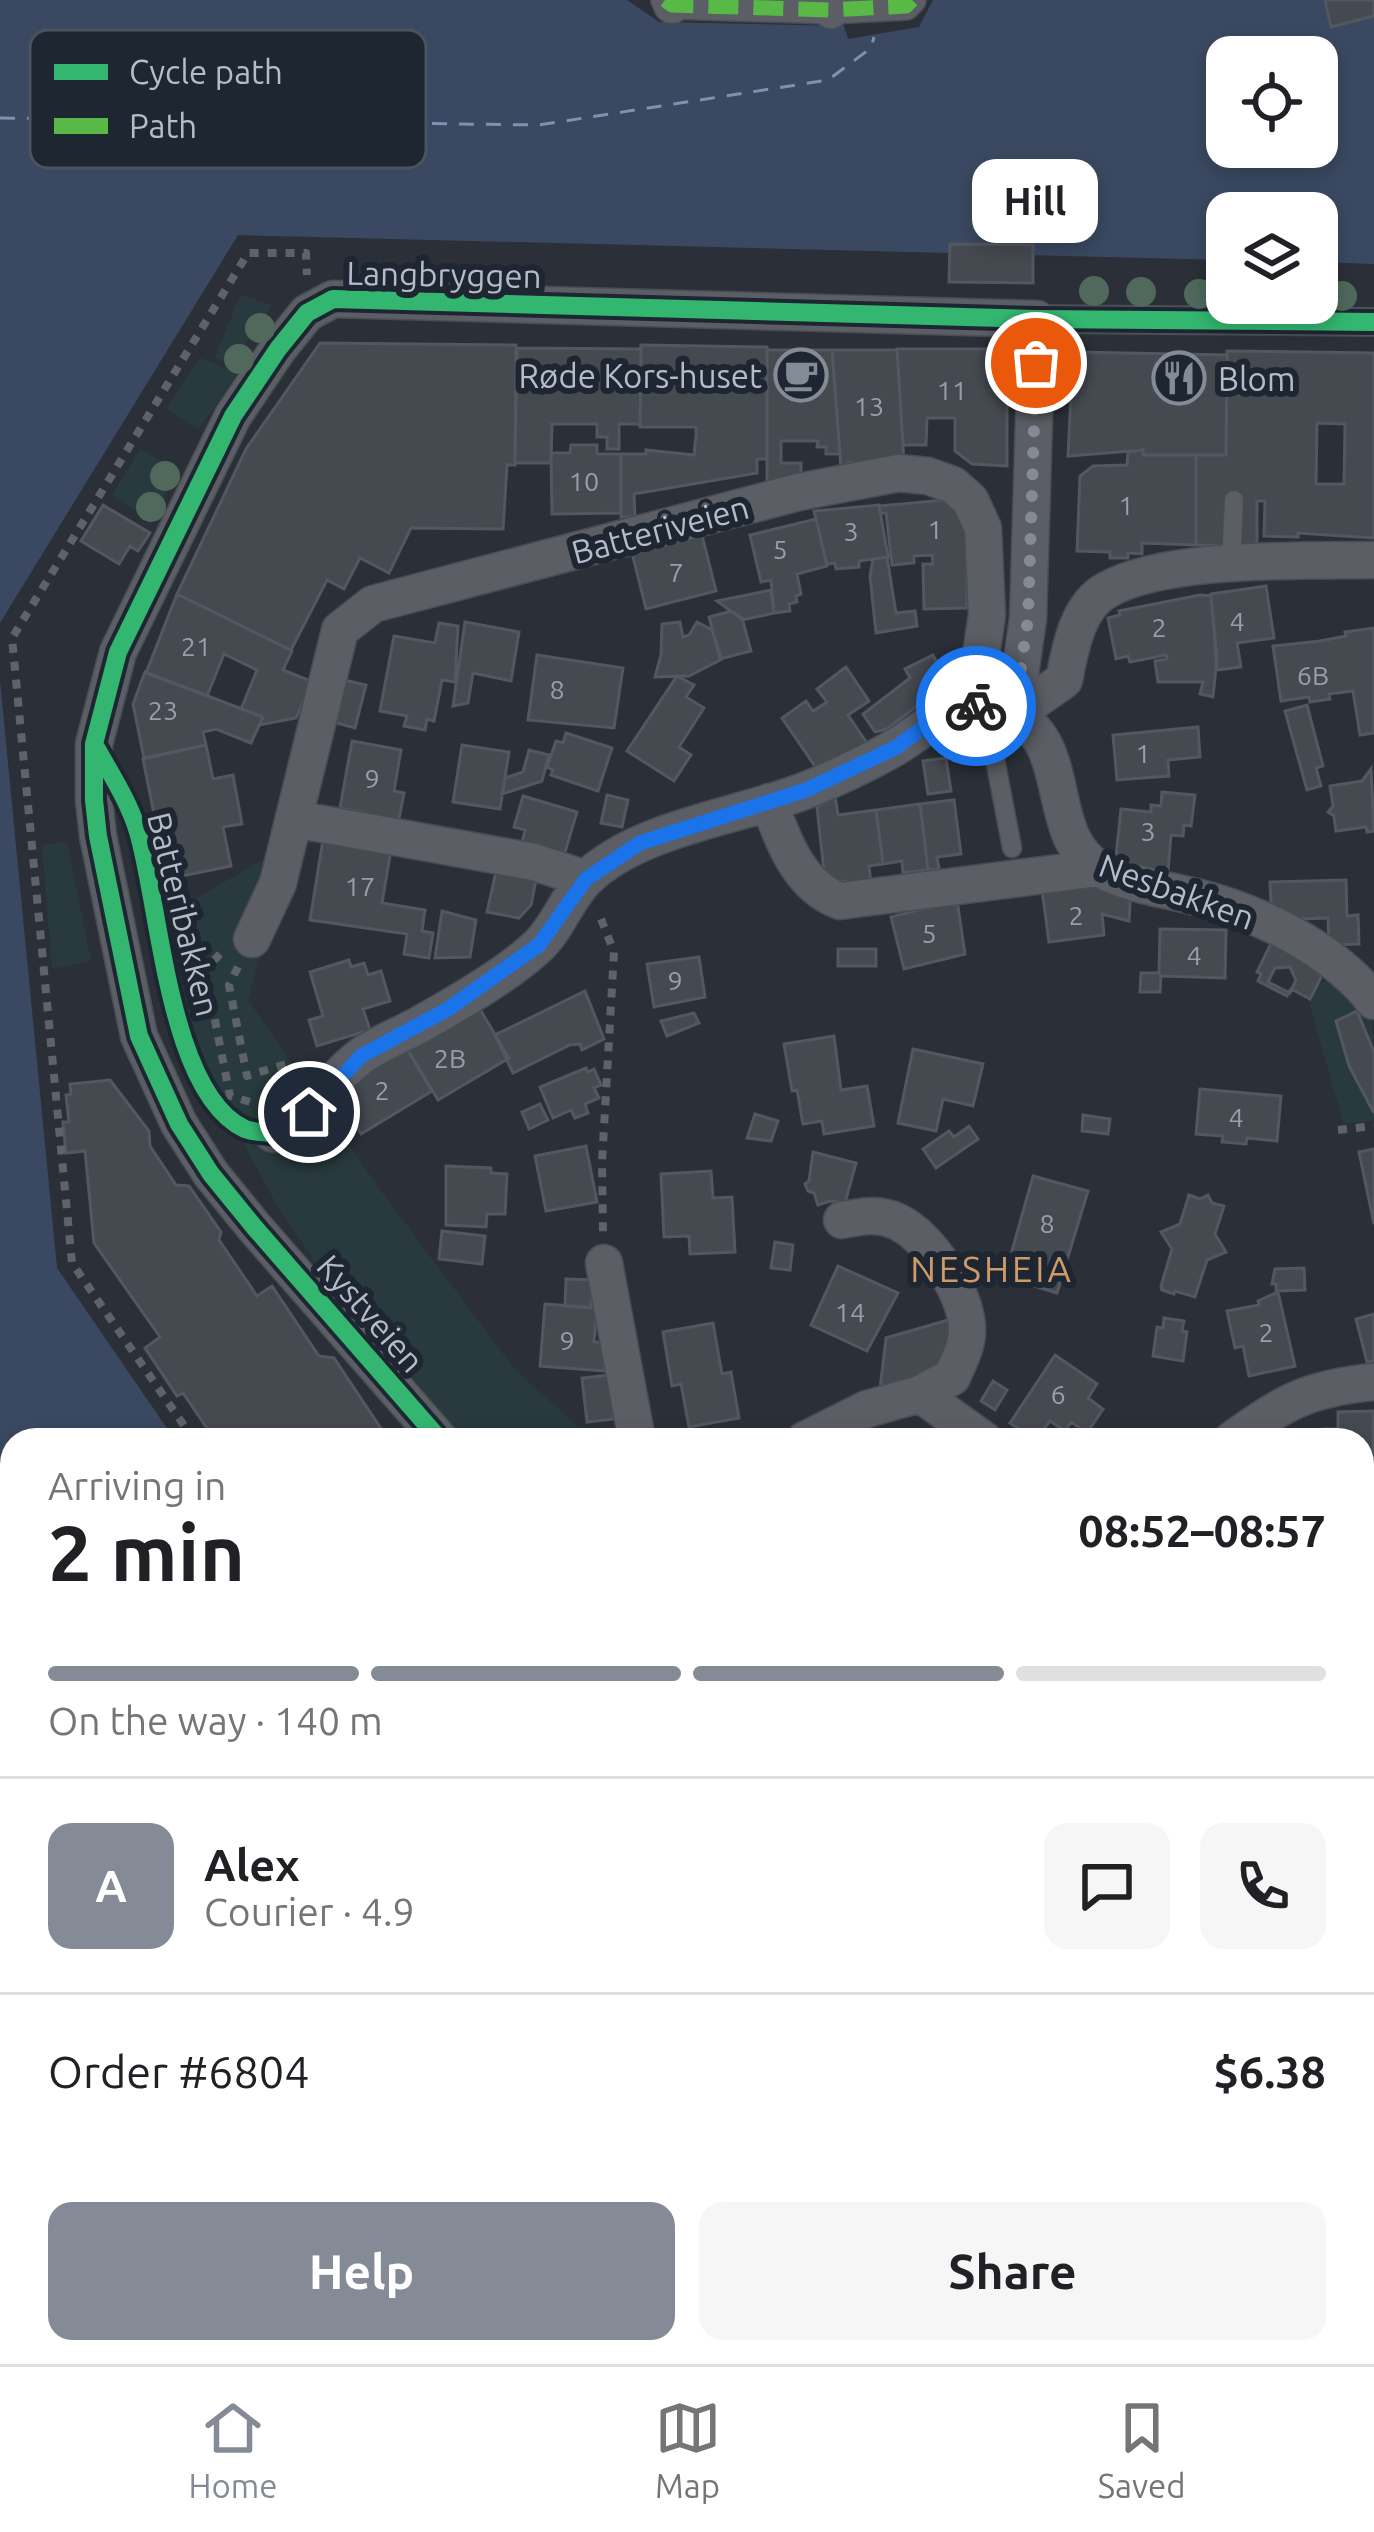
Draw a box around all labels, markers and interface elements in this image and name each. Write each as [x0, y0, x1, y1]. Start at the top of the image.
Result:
legend [30, 30, 426, 168]
map controls [1206, 36, 1338, 324]
button: locate [1206, 36, 1338, 168]
text: Cycle path [129, 53, 283, 90]
text: Path [129, 107, 197, 144]
callout: Hill [973, 159, 1099, 243]
text: Hill [1004, 179, 1066, 222]
button: layers [1206, 192, 1338, 324]
street label: Langbryggen [346, 254, 542, 294]
pin [985, 312, 1087, 414]
icon: bag [1003, 330, 1069, 396]
cafe icon: Røde Kors-huset [773, 347, 829, 403]
restaurant icon: Blom [1151, 350, 1207, 406]
place label: Røde Kors-huset [519, 357, 762, 394]
place label: Blom [1218, 360, 1295, 397]
house number: 11 [937, 375, 967, 405]
house number: 13 [854, 391, 884, 421]
house number: 10 [569, 466, 599, 496]
street label: Batteriveien [567, 488, 753, 570]
house number: 1 [1118, 490, 1134, 520]
house number: 1 [927, 514, 943, 544]
house number: 3 [843, 516, 859, 546]
house number: 5 [772, 534, 788, 564]
house number: 7 [668, 557, 684, 587]
house number: 4 [1229, 606, 1245, 636]
house number: 2 [1151, 612, 1167, 642]
house number: 21 [181, 631, 211, 661]
courier [916, 646, 1036, 766]
house number: 6B [1297, 660, 1329, 690]
icon: bike [943, 673, 1009, 739]
house number: 8 [549, 674, 565, 704]
house number: 23 [148, 695, 178, 725]
house number: 1 [1135, 738, 1151, 768]
house number: 9 [364, 763, 380, 793]
street label: Batteribakken [141, 808, 227, 1020]
house number: 3 [1140, 816, 1156, 846]
street label: Nesbakken [1094, 846, 1260, 936]
house number: 17 [345, 871, 375, 901]
house number: 2 [1068, 900, 1084, 930]
house number: 5 [921, 918, 937, 948]
house number: 4 [1186, 940, 1202, 970]
house number: 9 [667, 965, 683, 995]
house number: 2B [434, 1043, 466, 1073]
pin [258, 1061, 360, 1163]
house number: 2 [374, 1075, 390, 1105]
icon: home [276, 1079, 342, 1145]
house number: 4 [1228, 1102, 1244, 1132]
house number: 8 [1039, 1208, 1055, 1238]
street label: Kystveien [310, 1247, 432, 1379]
district label: NESHEIA [910, 1248, 1074, 1289]
house number: 14 [835, 1297, 865, 1327]
house number: 2 [1258, 1317, 1274, 1347]
house number: 9 [559, 1325, 575, 1355]
house number: 6 [1050, 1379, 1066, 1409]
text: Arriving in [48, 1464, 226, 1507]
text: 08:52–08:57 [1078, 1505, 1326, 1556]
text: 2 min [48, 1508, 245, 1596]
text: On the way · 140 m [48, 1699, 383, 1742]
button: chat [1044, 1823, 1170, 1949]
button: phone [1200, 1823, 1326, 1949]
text: Alex [204, 1839, 300, 1890]
text: A [95, 1860, 127, 1911]
text: Courier · 4.9 [204, 1890, 415, 1933]
text: Order #6804 [48, 2046, 310, 2097]
text: $6.38 [1213, 2046, 1326, 2097]
button: Help [48, 2202, 675, 2340]
button: Share [699, 2202, 1326, 2340]
tab: Home [189, 2395, 278, 2504]
tab: Map [655, 2395, 721, 2504]
tab: Saved [1098, 2395, 1185, 2504]

